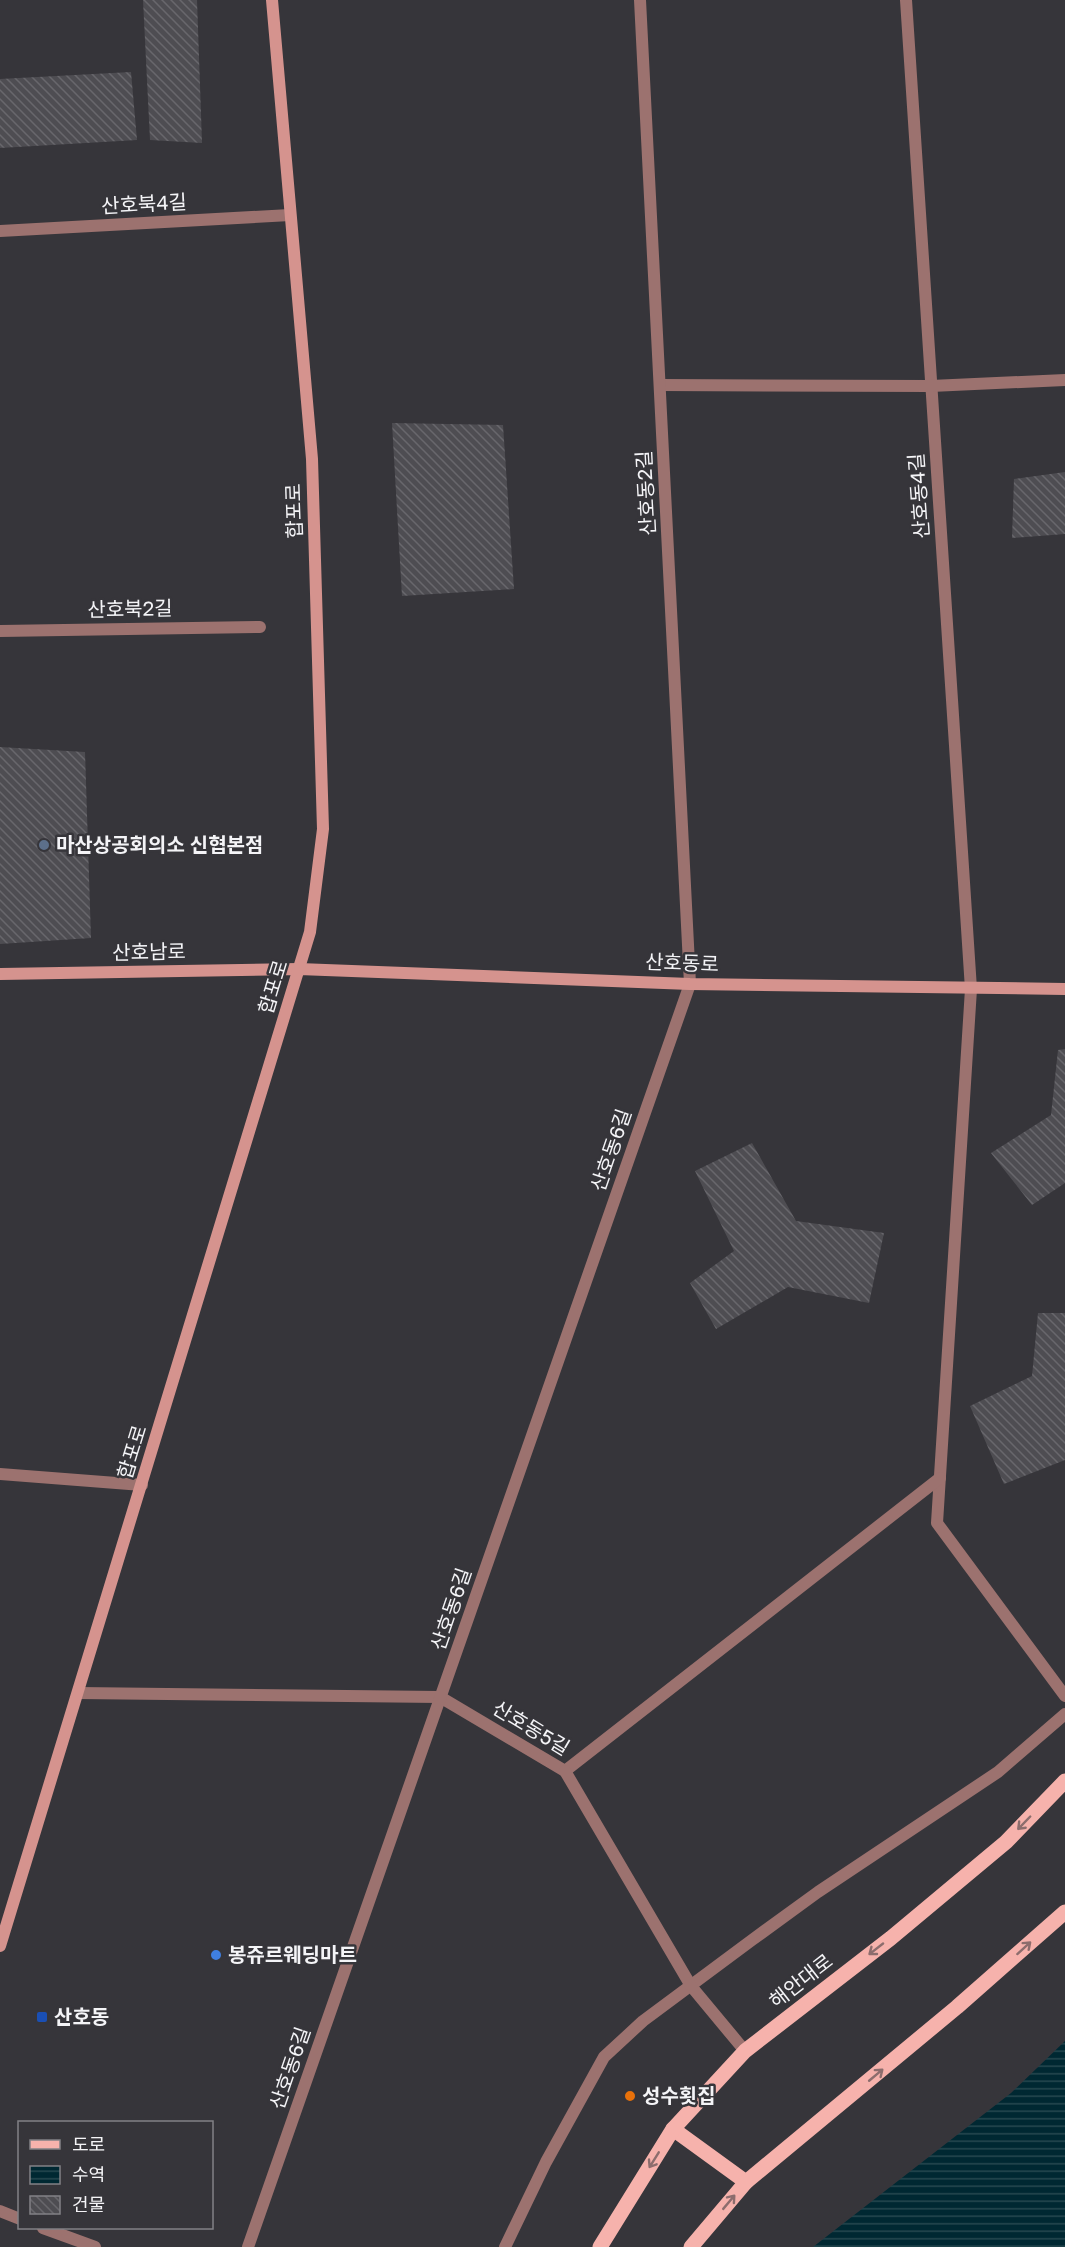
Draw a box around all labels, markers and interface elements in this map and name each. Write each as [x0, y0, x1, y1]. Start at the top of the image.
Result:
street label: 산호북4길 [100, 189, 187, 217]
street label: 산호동2길 [631, 450, 659, 536]
street label: 산호동4길 [903, 452, 933, 540]
street label: 합포로 [280, 483, 306, 539]
street label: 산호북2길 [87, 595, 173, 621]
place label: 마산상공회의소 신협본점 [56, 832, 263, 856]
marker: 마산상공회의소 신협본점 [37, 838, 51, 852]
street label: 산호남로 [112, 938, 186, 964]
street label: 산호동로 [645, 949, 719, 975]
street label: 합포로 [252, 957, 292, 1017]
street label: 산호동6길 [585, 1105, 635, 1194]
street label: 합포로 [111, 1422, 151, 1482]
street label: 산호동6길 [425, 1564, 475, 1653]
street label: 산호동5길 [489, 1695, 574, 1759]
one-way arrow [1017, 1815, 1032, 1830]
one-way arrow [1016, 1941, 1031, 1955]
place label: 봉쥬르웨딩마트 [228, 1942, 357, 1966]
one-way arrow [869, 1943, 885, 1956]
marker: 봉쥬르웨딩마트 [209, 1948, 223, 1962]
street label: 해안대로 [764, 1948, 837, 2012]
place label: 산호동 [54, 2004, 109, 2028]
marker: 산호동 [35, 2010, 49, 2024]
street label: 산호동6길 [264, 2023, 314, 2112]
one-way arrow [868, 2068, 884, 2081]
place label: 성수횟집 [642, 2083, 716, 2107]
marker: 성수횟집 [623, 2089, 637, 2103]
legend [18, 2121, 213, 2229]
text: 도로 [72, 2133, 105, 2155]
one-way arrow [648, 2151, 660, 2168]
text: 수역 [72, 2163, 105, 2185]
text: 건물 [72, 2193, 105, 2215]
one-way arrow [722, 2195, 736, 2210]

